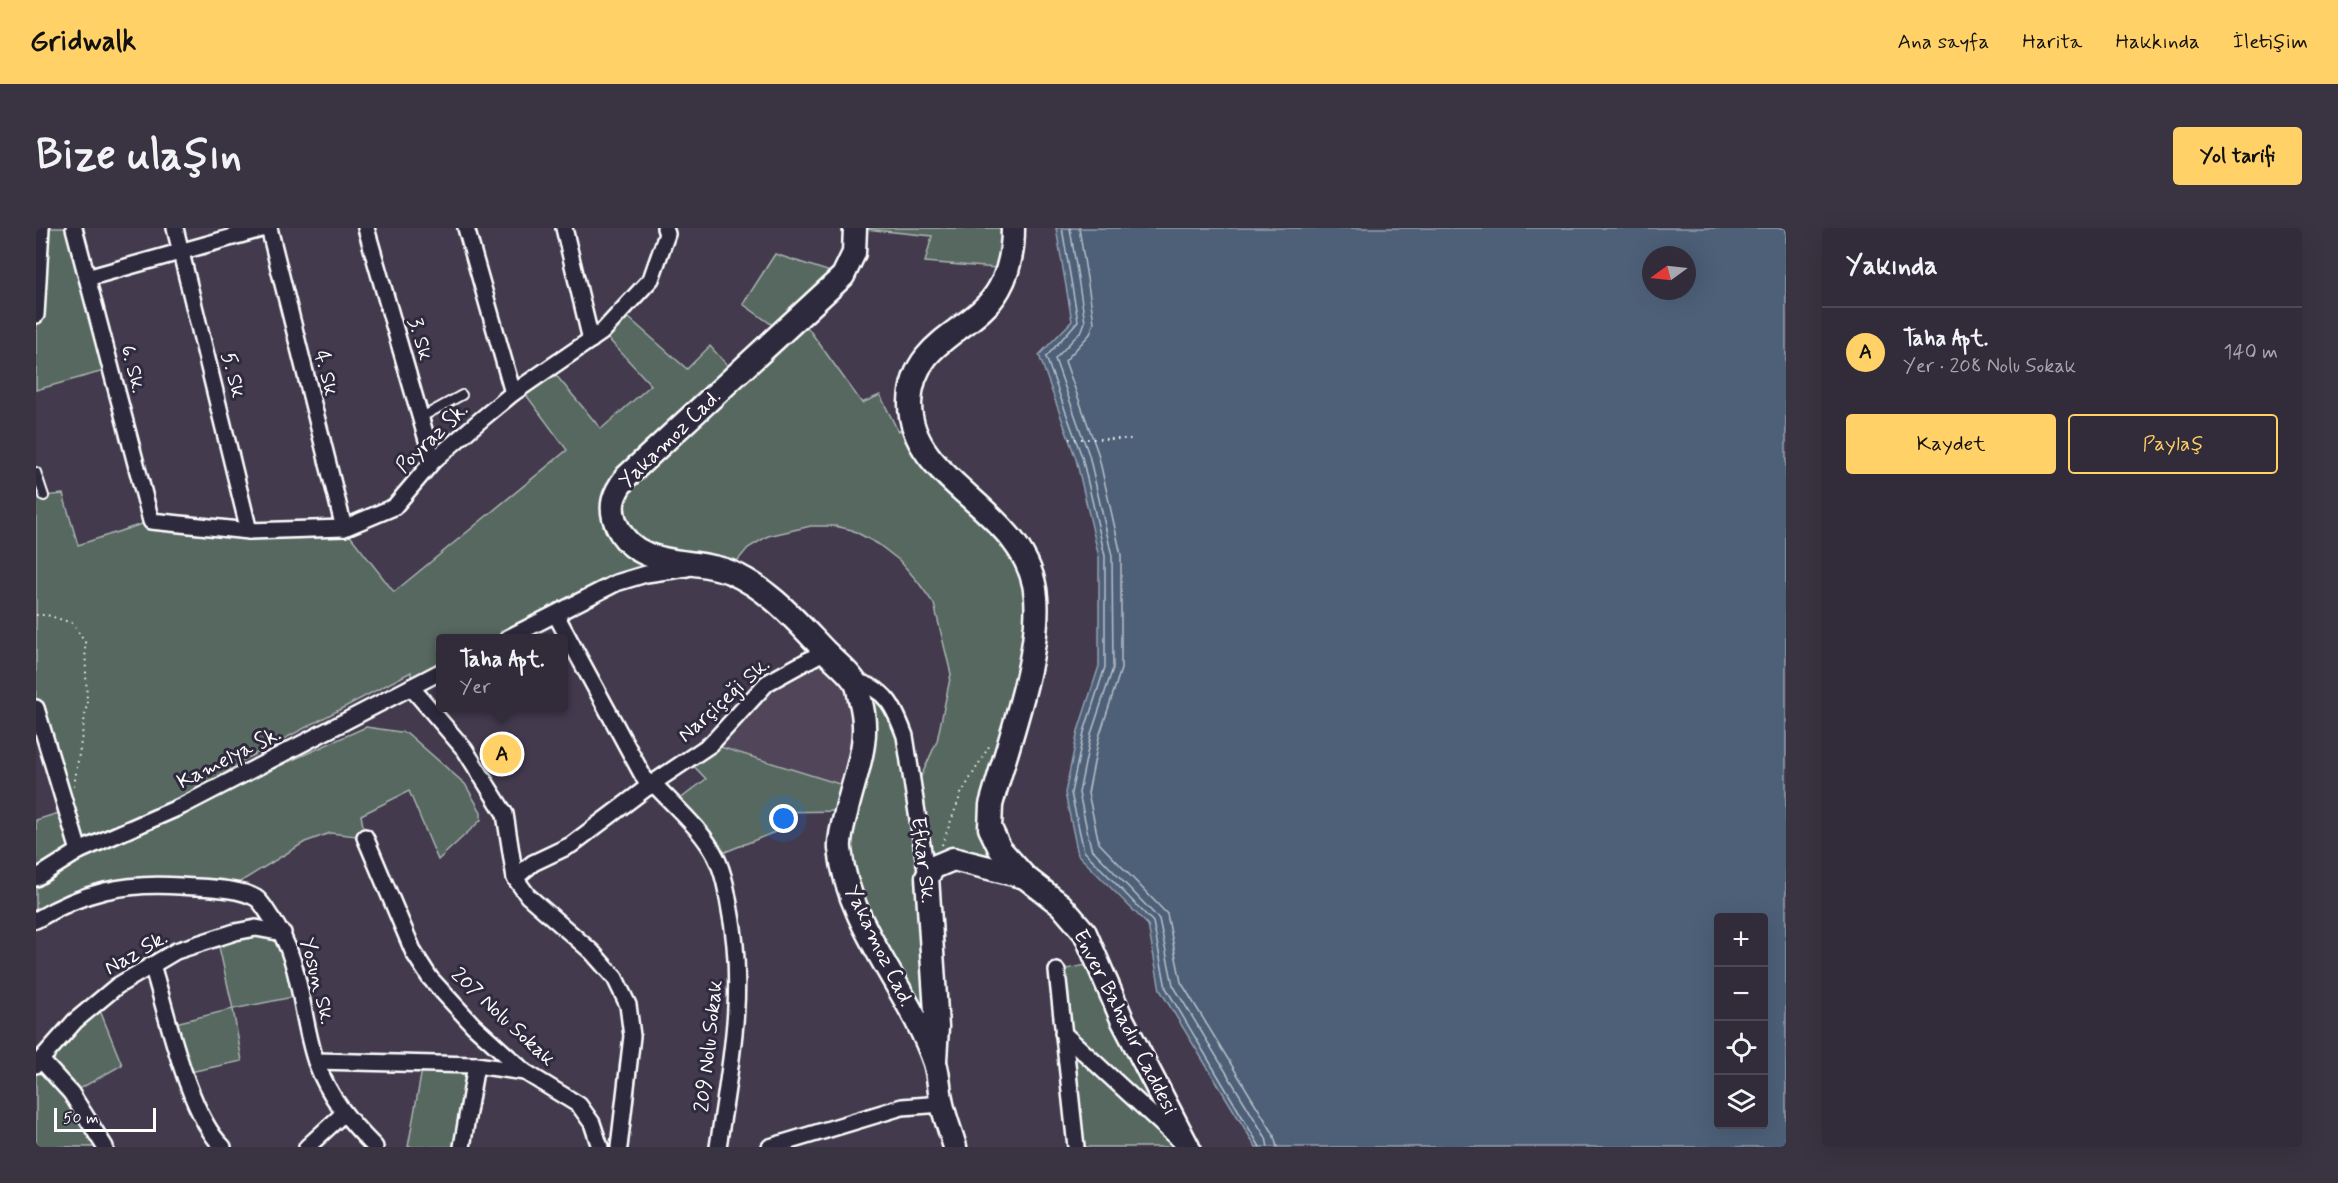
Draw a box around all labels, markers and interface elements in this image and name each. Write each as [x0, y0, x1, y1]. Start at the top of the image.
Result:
text: Gridwalk [30, 24, 136, 61]
text: Ana sayfa [1897, 28, 1989, 56]
text: Harita [2022, 28, 2082, 56]
text: Hakkında [2115, 28, 2200, 56]
text: İletişim [2233, 28, 2308, 56]
button: Yol tarifi [2173, 127, 2302, 185]
text: Bize ulaşın [36, 129, 242, 184]
north arrow [1642, 246, 1696, 300]
text: Yakında [1846, 250, 1938, 284]
street label: 3. Sk [401, 314, 439, 364]
text: Taha Apt. [1903, 325, 1988, 353]
text: A [1859, 339, 1872, 366]
text: 140 m [2224, 339, 2278, 366]
street label: 6. Sk. [113, 342, 153, 396]
street label: 4. Sk [307, 347, 345, 399]
street label: 5. Sk [214, 349, 252, 401]
text: Yer · 208 Nolu Sokak [1903, 353, 2076, 380]
street label: Yakamoz Cad. [613, 383, 727, 495]
street label: Poyraz Sk. [390, 396, 474, 480]
button: Kaydet [1846, 414, 2056, 474]
button: Paylaş [2068, 414, 2278, 474]
popup [436, 634, 568, 712]
text: Taha Apt. [459, 646, 545, 674]
street label: Narçiçeği Sk. [672, 651, 776, 749]
text: Yer [459, 674, 490, 701]
street label: Kamelya Sk. [172, 720, 286, 796]
pin: A [482, 732, 522, 776]
your location [769, 804, 798, 833]
street label: Efkar Sk. [904, 815, 942, 905]
street label: Yakamoz Cad. [838, 881, 920, 1011]
map controls [1714, 913, 1768, 1129]
button: + [1714, 913, 1768, 967]
street label: Naz Sk. [99, 924, 173, 982]
street label: Enver Bahadır Caddesi [1066, 925, 1184, 1119]
street label: Yosun Sk. [293, 935, 341, 1027]
street label: 207 Nolu Sokak [445, 961, 561, 1073]
button: − [1714, 967, 1768, 1021]
street label: 209 Nolu Sokak [688, 978, 730, 1113]
button: locate [1714, 1021, 1768, 1075]
button: layers [1714, 1075, 1768, 1129]
scale bar [54, 1105, 156, 1132]
text: 50 m [63, 1108, 99, 1129]

